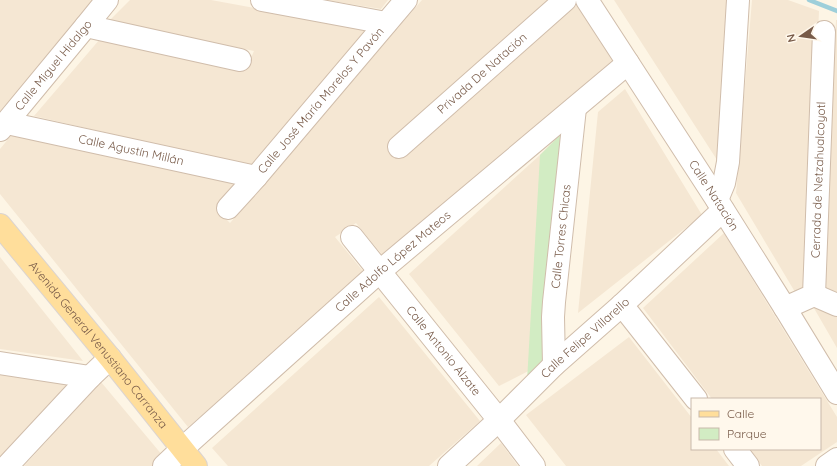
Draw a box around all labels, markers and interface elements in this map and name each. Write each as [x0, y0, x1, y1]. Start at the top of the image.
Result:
north arrow [781, 16, 821, 56]
street label: Calle Miguel Hidalgo [11, 17, 95, 113]
street label: Calle José María Morelos Y Pavón [254, 24, 387, 177]
street label: Privada De Natación [434, 29, 530, 117]
text: N [784, 33, 799, 44]
street label: Cerrada de Netzahualcoyotl [807, 101, 828, 258]
street label: Calle Agustín Millán [77, 131, 185, 168]
street label: Calle Natación [686, 157, 742, 233]
street label: Calle Torres Chicas [548, 183, 574, 289]
street label: Calle Adolfo López Mateos [332, 207, 454, 315]
street label: Avenida General Venustiano Carranza [26, 258, 171, 431]
street label: Calle Felipe Villarello [537, 294, 632, 381]
street label: Calle Antonio Alzate [403, 303, 485, 399]
legend [691, 398, 821, 450]
text: Calle [727, 406, 755, 421]
text: Parque [727, 426, 767, 441]

